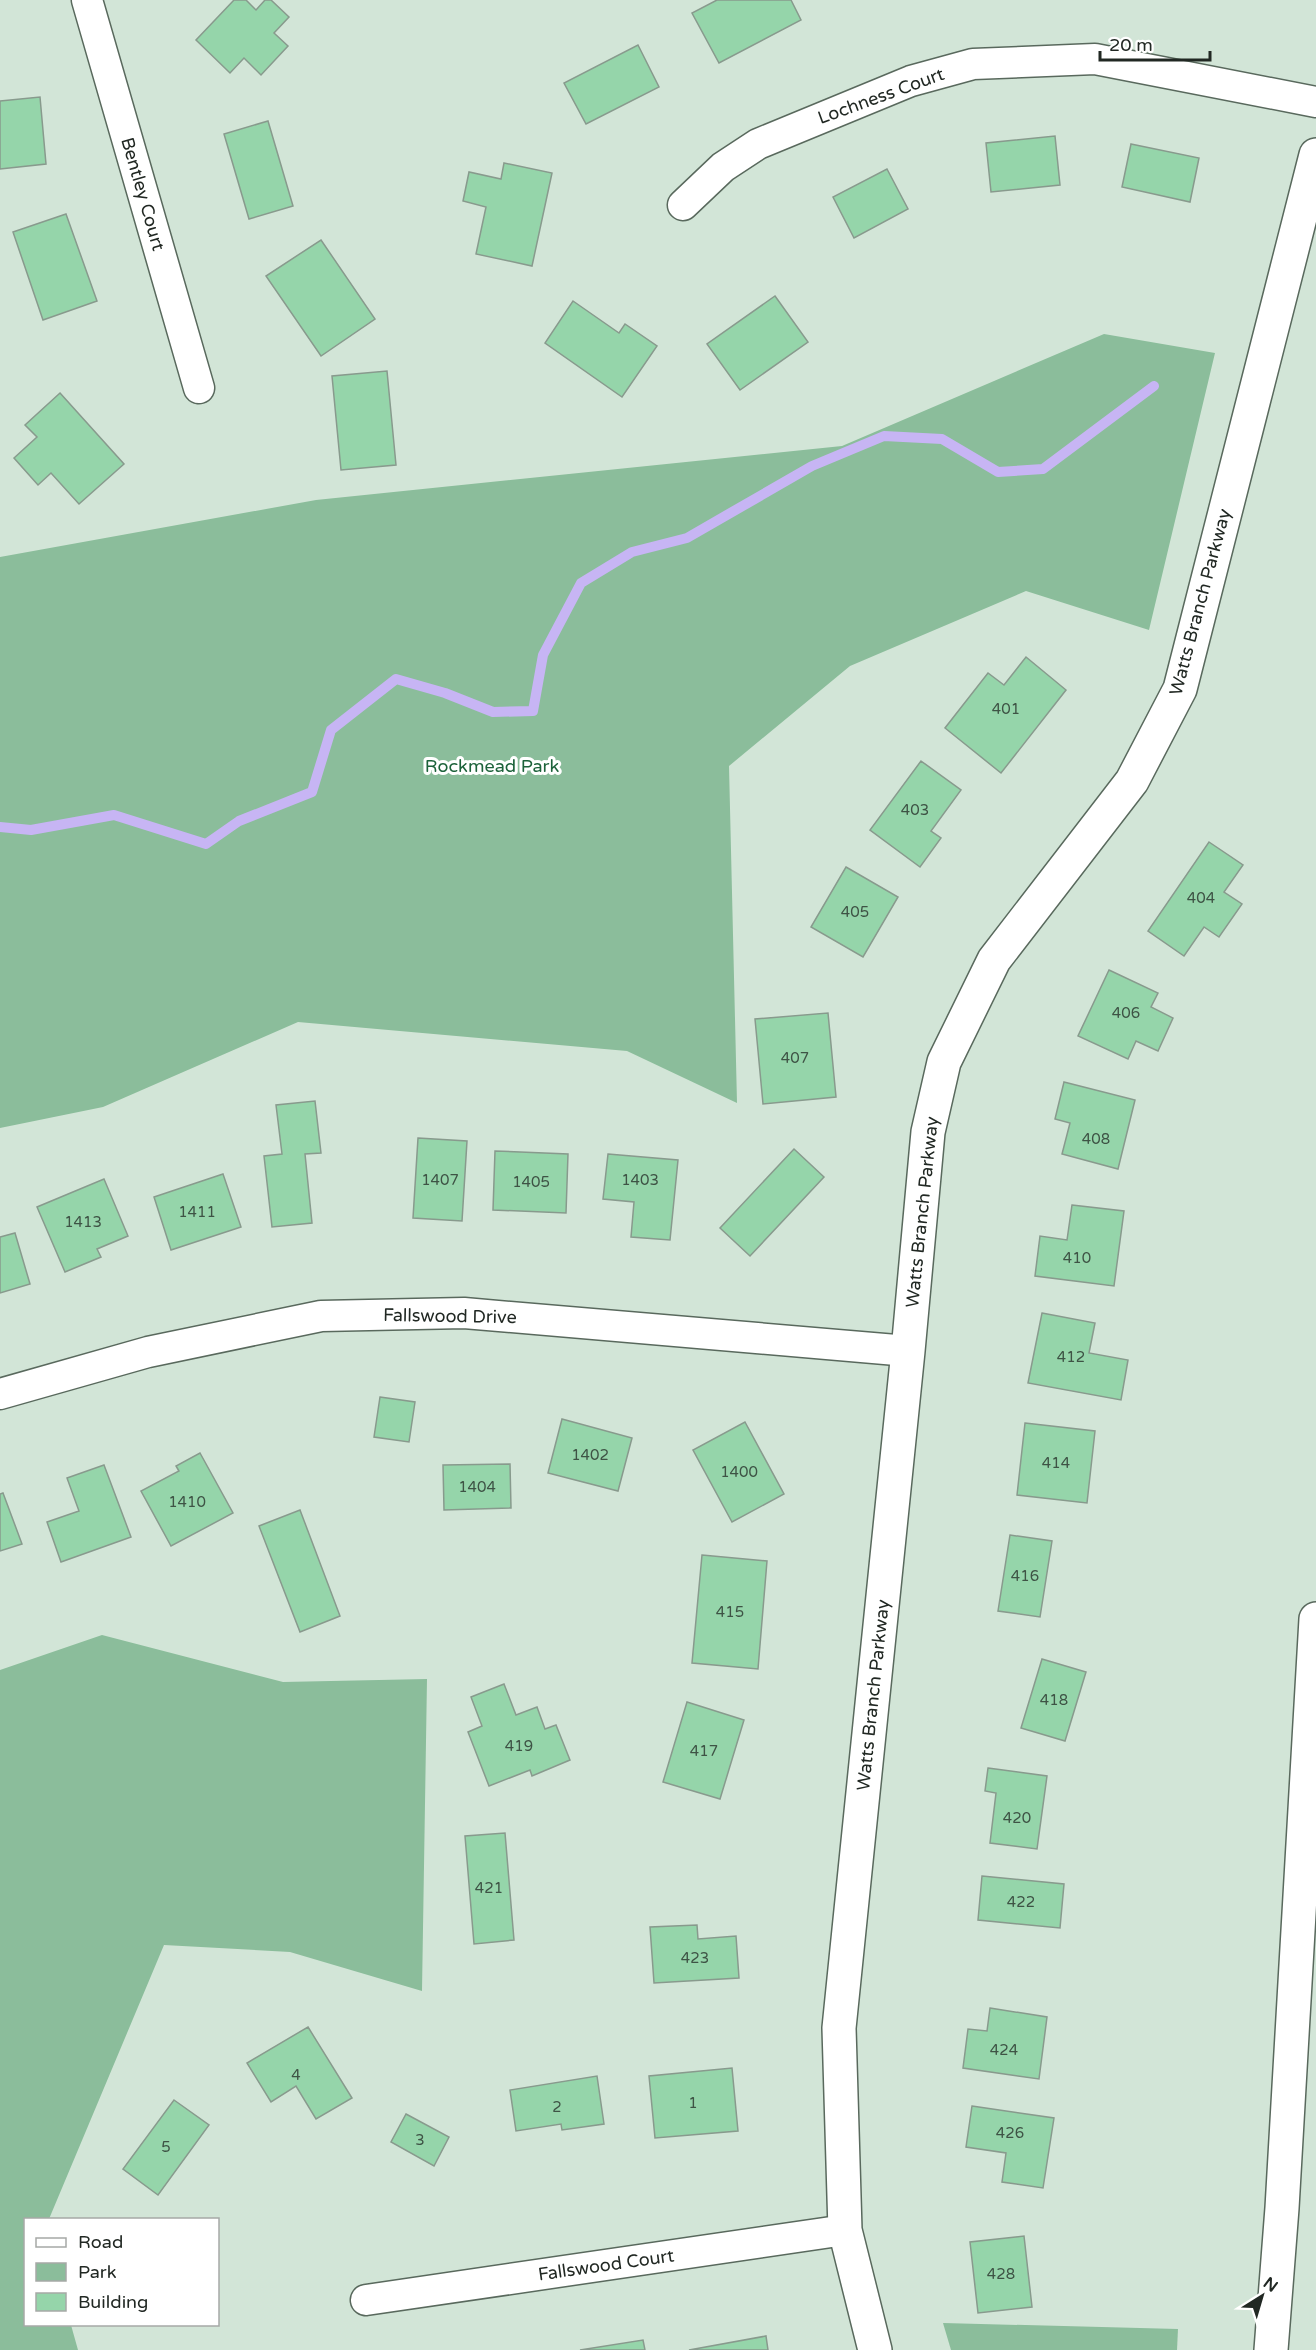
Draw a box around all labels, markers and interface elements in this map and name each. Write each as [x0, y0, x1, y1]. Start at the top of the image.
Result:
scale bar [1100, 24, 1210, 62]
text: 20 m [1109, 34, 1153, 56]
street label: Lochness Court [815, 63, 947, 129]
street label: Bentley Court [116, 135, 170, 253]
street label: Watts Branch Parkway [1164, 506, 1236, 698]
house number: 401 [992, 700, 1020, 718]
park label: Rockmead Park [425, 755, 559, 777]
house number: 403 [901, 801, 929, 819]
house number: 404 [1187, 889, 1215, 907]
house number: 405 [841, 903, 869, 921]
house number: 406 [1112, 1004, 1140, 1022]
house number: 407 [781, 1049, 809, 1067]
street label: Watts Branch Parkway [901, 1115, 943, 1309]
house number: 408 [1082, 1130, 1110, 1148]
house number: 1407 [421, 1171, 459, 1189]
house number: 1403 [621, 1171, 659, 1189]
house number: 1405 [512, 1173, 550, 1191]
house number: 1411 [178, 1203, 216, 1221]
house number: 1413 [64, 1213, 102, 1231]
house number: 410 [1063, 1249, 1091, 1267]
street label: Fallswood Drive [383, 1304, 517, 1328]
house number: 412 [1057, 1348, 1085, 1366]
house number: 1402 [571, 1446, 609, 1464]
house number: 414 [1042, 1454, 1070, 1472]
house number: 1400 [720, 1463, 758, 1481]
house number: 1404 [458, 1478, 496, 1496]
house number: 1410 [168, 1493, 206, 1511]
house number: 416 [1011, 1567, 1039, 1585]
street label: Watts Branch Parkway [852, 1598, 894, 1792]
house number: 415 [716, 1603, 744, 1621]
house number: 418 [1040, 1691, 1068, 1709]
house number: 419 [505, 1737, 533, 1755]
house number: 417 [690, 1742, 718, 1760]
house number: 420 [1003, 1809, 1031, 1827]
house number: 421 [475, 1879, 503, 1897]
house number: 422 [1007, 1893, 1035, 1911]
house number: 423 [681, 1949, 709, 1967]
house number: 424 [990, 2041, 1018, 2059]
house number: 4 [291, 2066, 301, 2084]
house number: 1 [688, 2094, 698, 2112]
house number: 2 [552, 2098, 562, 2116]
house number: 426 [996, 2124, 1024, 2142]
house number: 3 [415, 2131, 425, 2149]
house number: 5 [161, 2138, 171, 2156]
legend [24, 2218, 219, 2326]
text: Road [78, 2231, 123, 2253]
street label: Fallswood Court [537, 2245, 676, 2285]
text: Park [78, 2261, 117, 2283]
house number: 428 [987, 2265, 1015, 2283]
north arrow [1232, 2266, 1292, 2326]
text: N [1259, 2273, 1282, 2297]
text: Building [78, 2291, 148, 2313]

